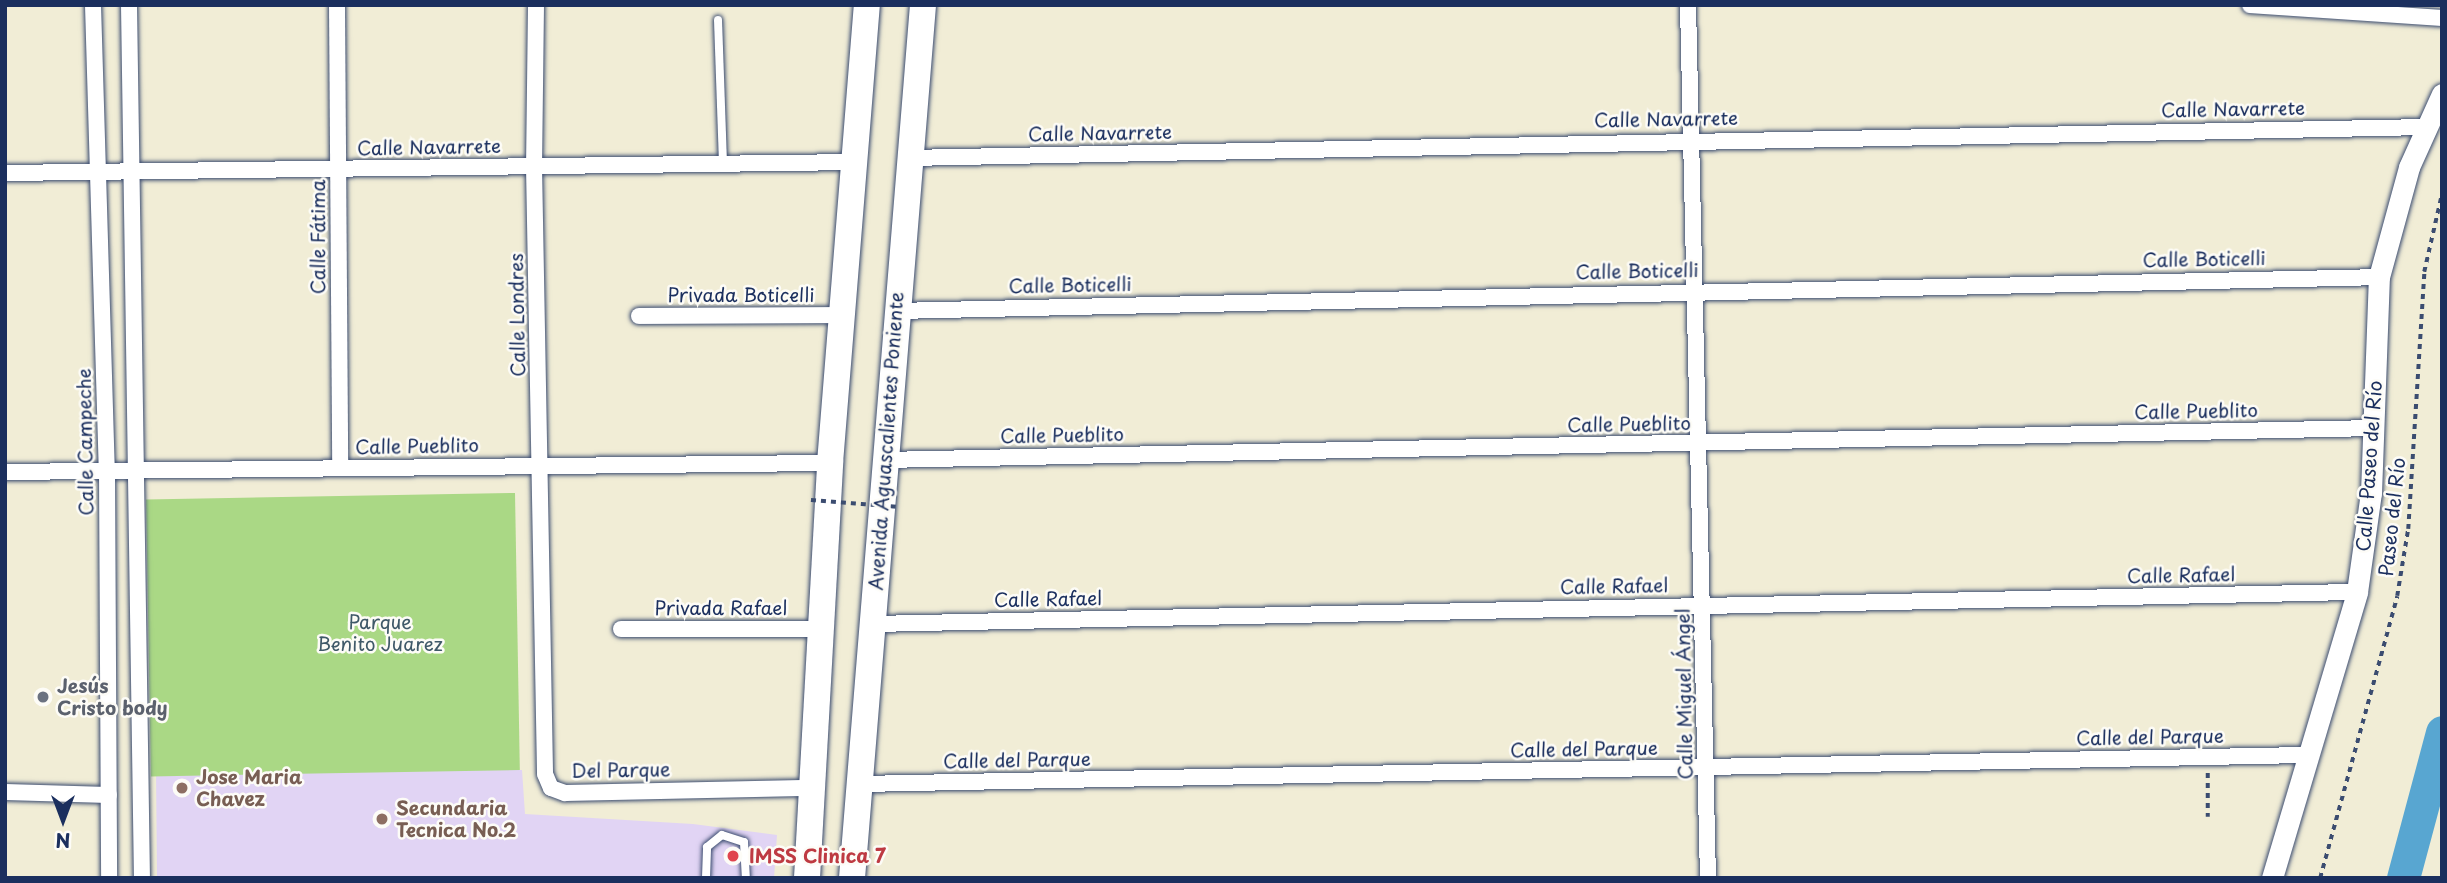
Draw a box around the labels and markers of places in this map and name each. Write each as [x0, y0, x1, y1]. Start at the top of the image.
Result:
place label: Jesús Cristo body [57, 675, 167, 719]
marker: Jesús Cristo body [35, 689, 51, 705]
place label: Jose Maria Chavez [196, 766, 302, 810]
marker: Jose Maria Chavez [174, 780, 190, 796]
place label: Secundaria Tecnica No.2 [396, 797, 518, 841]
marker: Secundaria Tecnica No.2 [374, 811, 390, 827]
place label: IMSS Clinica 7 [749, 845, 887, 867]
marker: IMSS Clinica 7 [723, 846, 743, 866]

